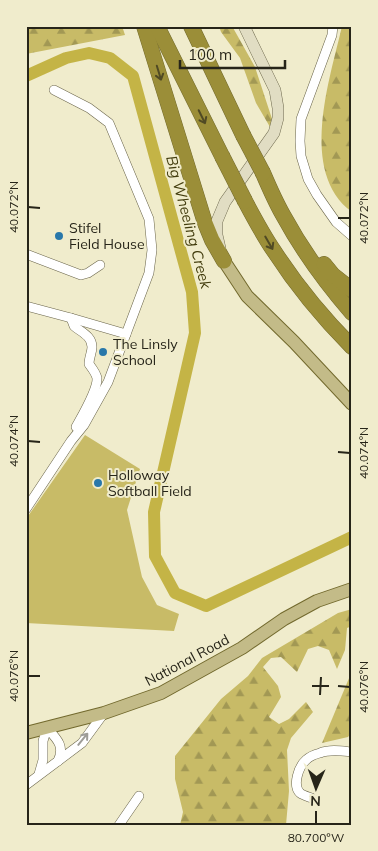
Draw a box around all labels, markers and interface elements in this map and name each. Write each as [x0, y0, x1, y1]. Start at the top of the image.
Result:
scale bar [180, 38, 286, 70]
text: 100 m [188, 45, 232, 64]
one-way arrow [154, 64, 164, 80]
one-way arrow [198, 109, 207, 124]
water label: Big Wheeling Creek [162, 153, 216, 292]
text: 40.072°N [6, 181, 21, 233]
text: 40.072°N [356, 192, 371, 244]
place label: Stifel Field House [69, 219, 145, 253]
marker: Stifel Field House [53, 230, 65, 242]
one-way arrow [265, 236, 275, 250]
place label: The Linsly School [113, 335, 178, 369]
marker: The Linsly School [97, 346, 109, 358]
text: 40.074°N [6, 415, 21, 467]
text: 40.074°N [356, 427, 371, 479]
place label: Holloway Softball Field [108, 466, 192, 500]
marker: Holloway Softball Field [92, 477, 104, 489]
street label: National Road [142, 630, 232, 690]
text: 40.076°N [6, 650, 21, 702]
text: 40.076°N [356, 661, 371, 713]
one-way arrow [78, 733, 89, 746]
north arrow [290, 764, 340, 814]
text: N [310, 792, 321, 810]
text: 80.700°W [288, 830, 344, 845]

